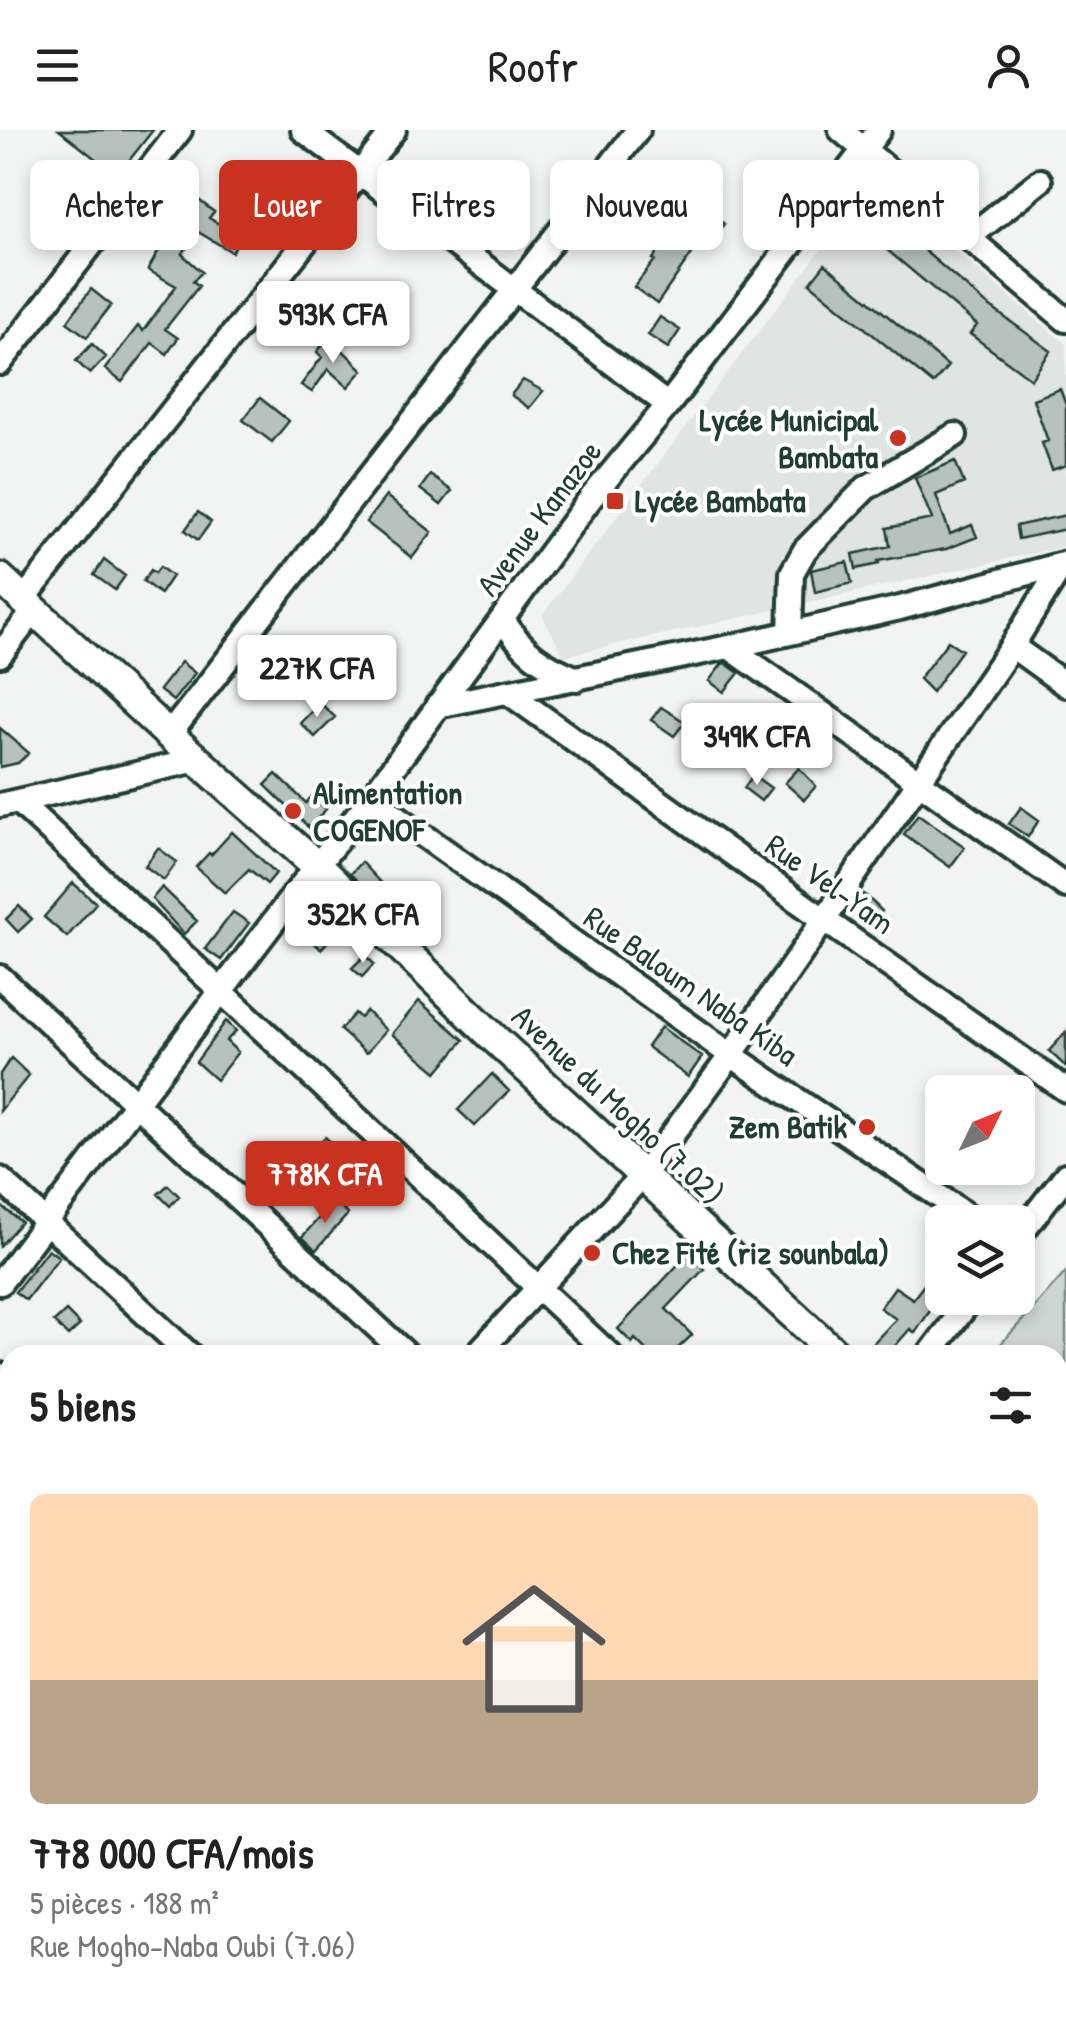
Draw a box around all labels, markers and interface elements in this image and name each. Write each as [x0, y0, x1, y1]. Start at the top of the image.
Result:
text: Roofr [488, 35, 578, 96]
icon: menu [30, 38, 85, 93]
icon: person [981, 38, 1036, 93]
chip: Acheter [30, 160, 199, 250]
chip: Louer [219, 160, 357, 250]
chip: Filtres [377, 160, 530, 250]
chip: Nouveau [550, 160, 723, 250]
chip: Appartement [743, 160, 979, 250]
pin: 593K CFA [230, 281, 436, 366]
text: 593K CFA [279, 292, 387, 335]
place label: Lycée Municipal Bambata [700, 398, 879, 478]
marker: Lycée Municipal Bambata [887, 427, 909, 449]
street label: Avenue Kanazoe [466, 431, 611, 604]
place label: Lycée Bambata [635, 479, 806, 523]
marker: Lycée Bambata [604, 490, 626, 512]
pin: 227K CFA [214, 635, 420, 720]
text: 227K CFA [259, 646, 375, 689]
pin: 349K CFA [654, 703, 860, 788]
text: 349K CFA [703, 714, 811, 757]
place label: Alimentation COGENOF [313, 771, 462, 851]
marker: Alimentation COGENOF [282, 800, 304, 822]
street label: Rue Vel-Yam [757, 824, 903, 944]
pin: 352K CFA [260, 881, 466, 966]
text: 352K CFA [307, 892, 419, 935]
street label: Rue Baloum Naba Kiba [576, 896, 807, 1075]
street label: Avenue du Mogho (7.02) [503, 995, 734, 1214]
north arrow [925, 1075, 1035, 1185]
map controls [925, 1075, 1035, 1315]
place label: Zem Batik [729, 1105, 848, 1148]
marker: Zem Batik [856, 1116, 878, 1138]
pin: 778K CFA [222, 1141, 428, 1226]
text: 778K CFA [268, 1152, 382, 1195]
button: layers [925, 1205, 1035, 1315]
place label: Chez Fité (riz sounbala) [612, 1231, 889, 1274]
marker: Chez Fité (riz sounbala) [581, 1242, 603, 1264]
text: 5 biens [30, 1377, 136, 1434]
icon: filters [983, 1378, 1038, 1433]
icon: home [444, 1559, 624, 1739]
text: 778 000 CFA/mois [30, 1824, 314, 1881]
text: 5 pièces · 188 m² [30, 1881, 219, 1924]
text: Rue Mogho-Naba Oubi (7.06) [30, 1924, 356, 1967]

